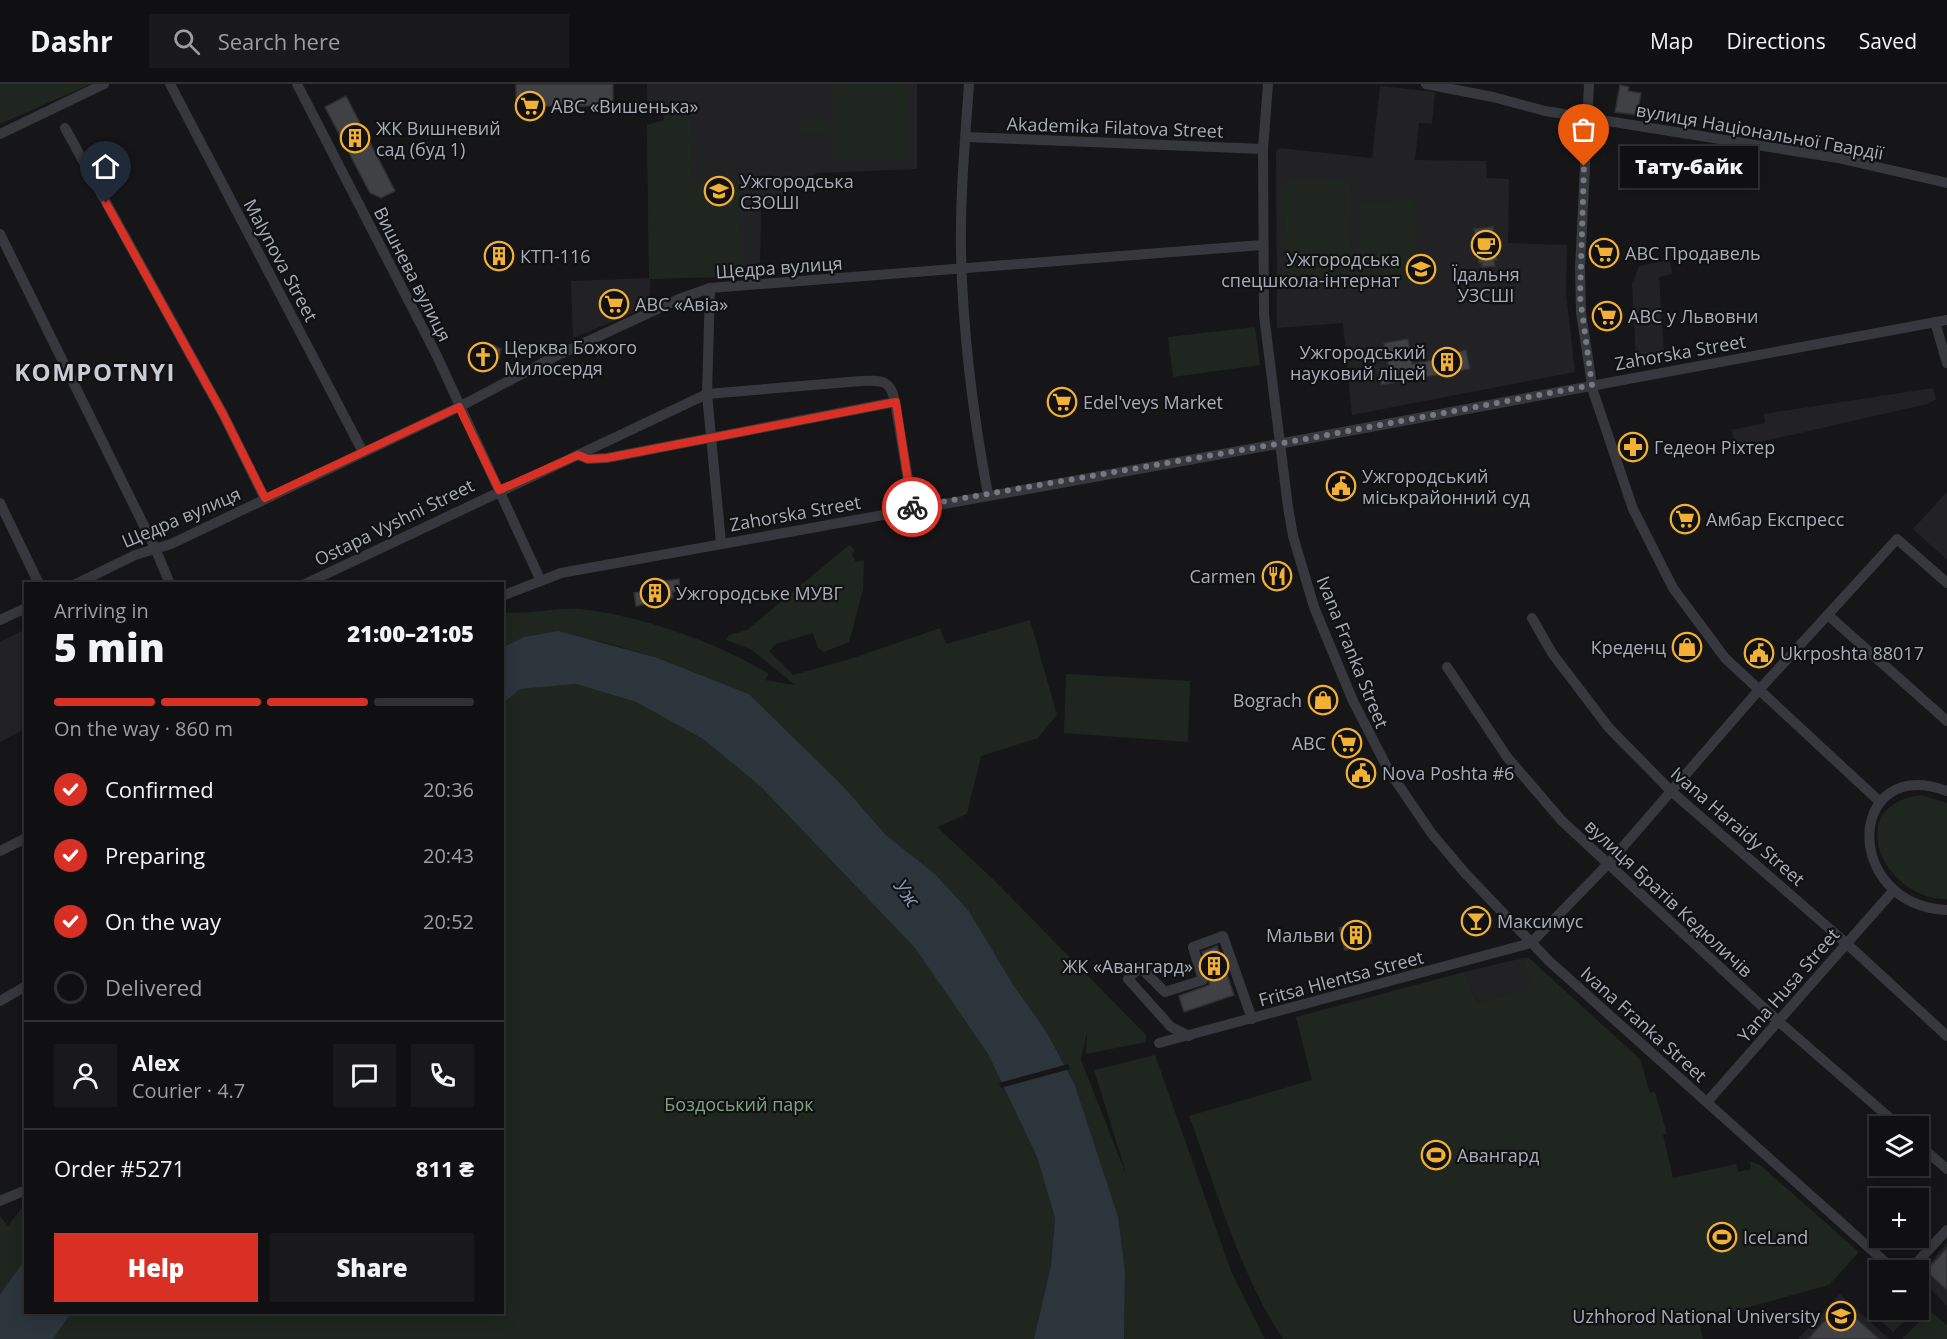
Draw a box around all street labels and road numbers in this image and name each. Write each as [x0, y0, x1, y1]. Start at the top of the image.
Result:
street label: вулиця Національної Гвардії [1634, 97, 1886, 165]
street label: Akademika Filatova Street [1006, 111, 1224, 143]
street label: Malynova Street [239, 195, 323, 325]
street label: Вишнева вулиця [369, 203, 457, 345]
street label: Щедра вулиця [715, 251, 843, 283]
street label: Zahorska Street [1613, 329, 1747, 375]
street label: Ostapa Vyshni Street [310, 473, 478, 571]
street label: Щедра вулиця [118, 481, 244, 553]
street label: Zahorska Street [728, 490, 862, 536]
street label: Ivana Franka Street [1312, 572, 1394, 732]
street label: Ivana Haraidy Street [1666, 761, 1810, 891]
street label: вулиця Братів Кедюличів [1580, 814, 1758, 982]
street label: Yana Husa Street [1732, 923, 1844, 1047]
street label: Fritsa Hlentsa Street [1256, 944, 1426, 1012]
street label: Ivana Franka Street [1576, 961, 1712, 1087]

